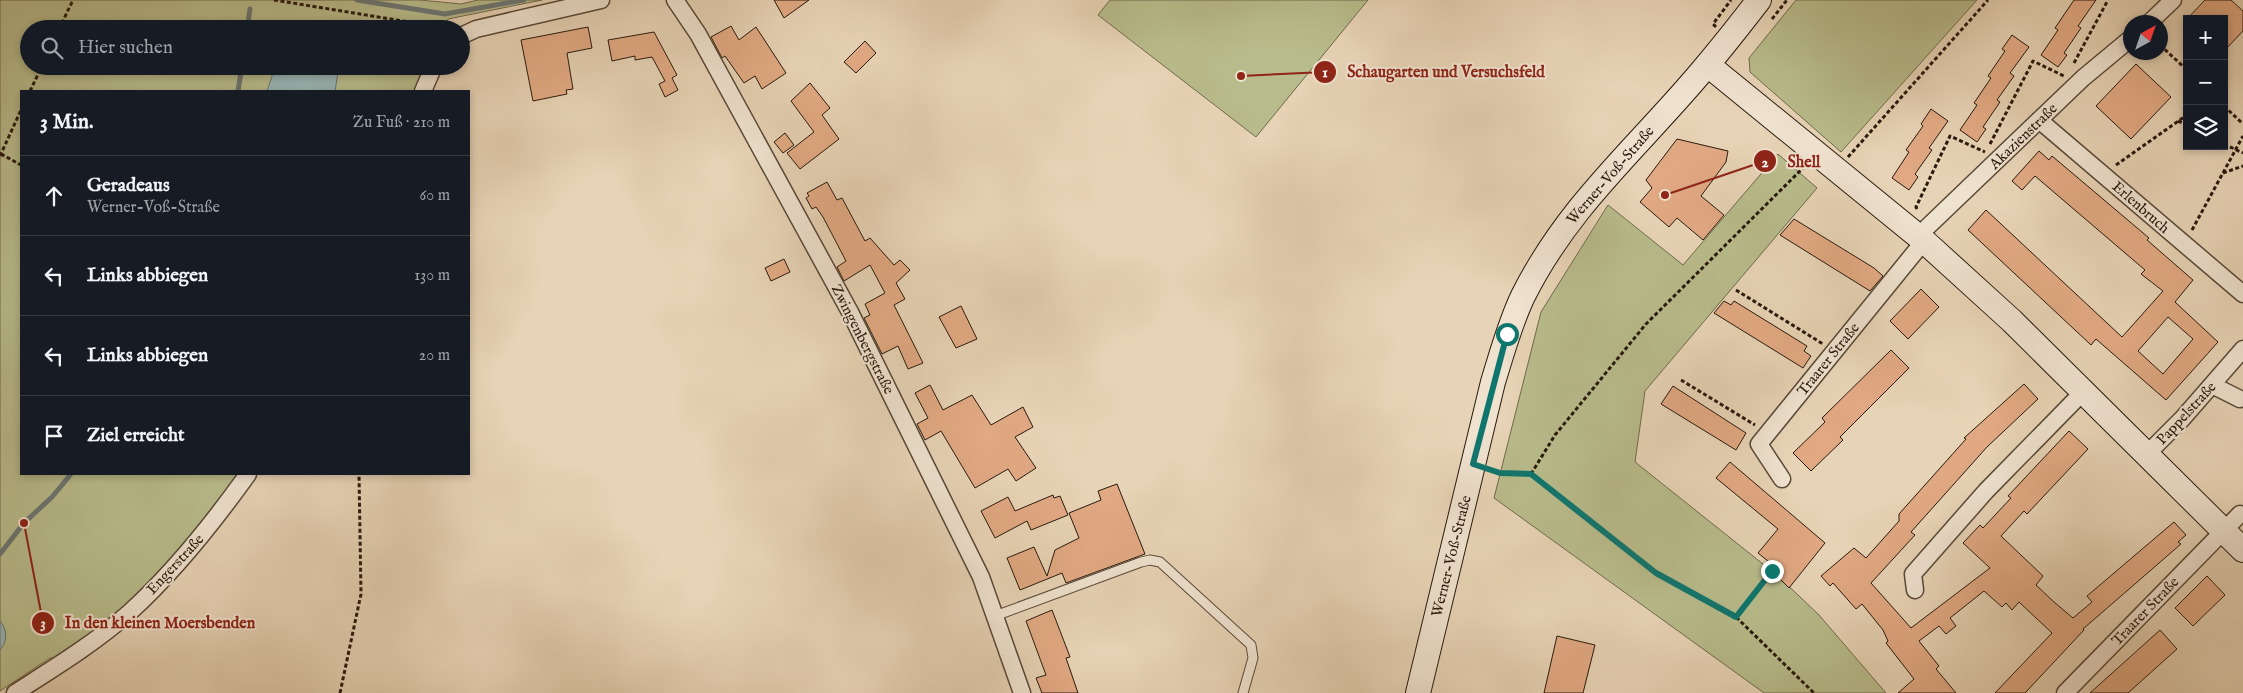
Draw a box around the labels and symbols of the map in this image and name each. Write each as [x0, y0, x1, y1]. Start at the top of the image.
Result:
north arrow [2123, 15, 2168, 60]
callout: Schaugarten und Versuchsfeld [1312, 56, 1555, 87]
text: 1 [1322, 63, 1328, 82]
text: Schaugarten und Versuchsfeld [1347, 63, 1545, 83]
street label: Akazienstraße [1985, 99, 2061, 174]
street label: Werner-Voß-Straße [1562, 122, 1658, 229]
callout: Shell [1752, 146, 1830, 177]
text: 2 [1761, 153, 1769, 172]
text: Shell [1788, 153, 1821, 173]
street label: Erlenbruch [2108, 177, 2173, 238]
street label: Zwingenbergstraße [827, 281, 898, 397]
street label: Traarer Straße [1793, 319, 1864, 400]
route start [1496, 323, 1519, 346]
street label: Pappelstraße [2152, 378, 2220, 449]
street label: Werner-Voß-Straße [1427, 493, 1476, 619]
street label: Engerstraße [143, 530, 208, 599]
route end [1761, 560, 1784, 583]
street label: Traarer Straße [2108, 573, 2183, 650]
callout: In den kleinen Moersbenden [30, 607, 266, 638]
text: 3 [40, 614, 46, 633]
text: In den kleinen Moersbenden [65, 614, 256, 634]

